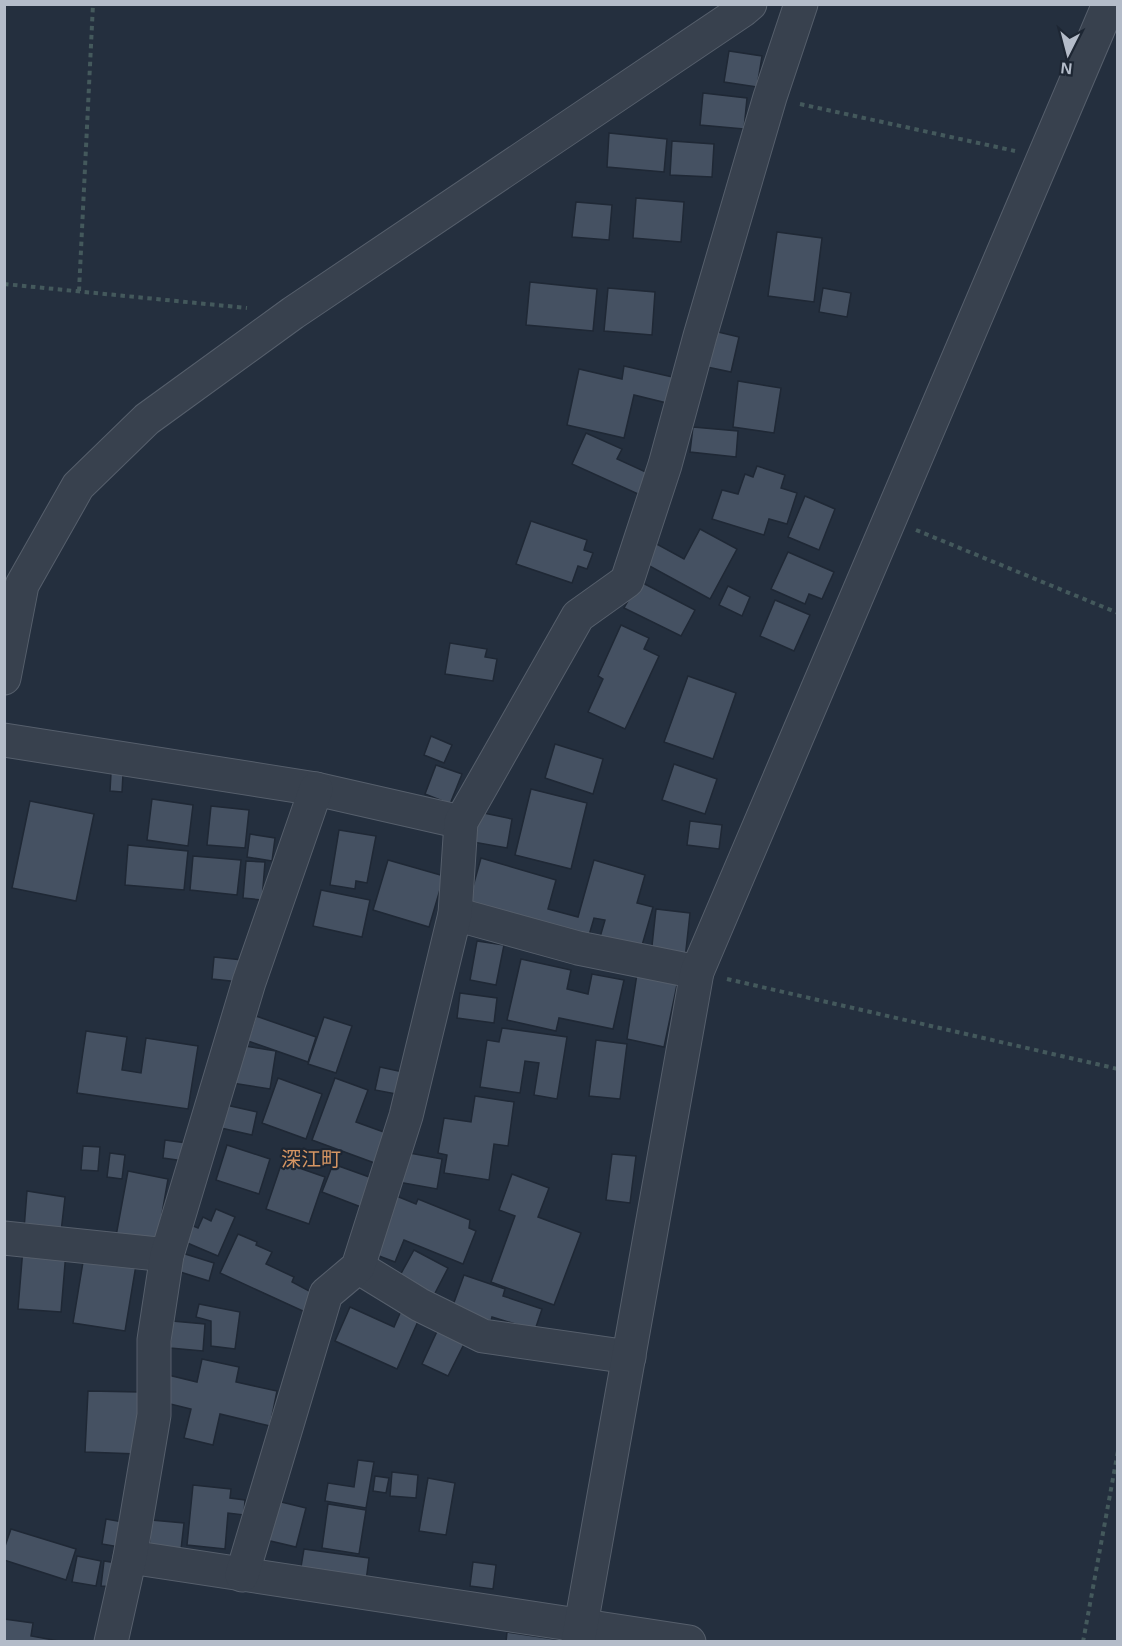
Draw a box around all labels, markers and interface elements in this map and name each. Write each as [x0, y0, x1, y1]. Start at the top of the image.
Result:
north arrow [1038, 24, 1098, 84]
text: N [1060, 59, 1073, 77]
district label: 深江町 [281, 1148, 341, 1170]

